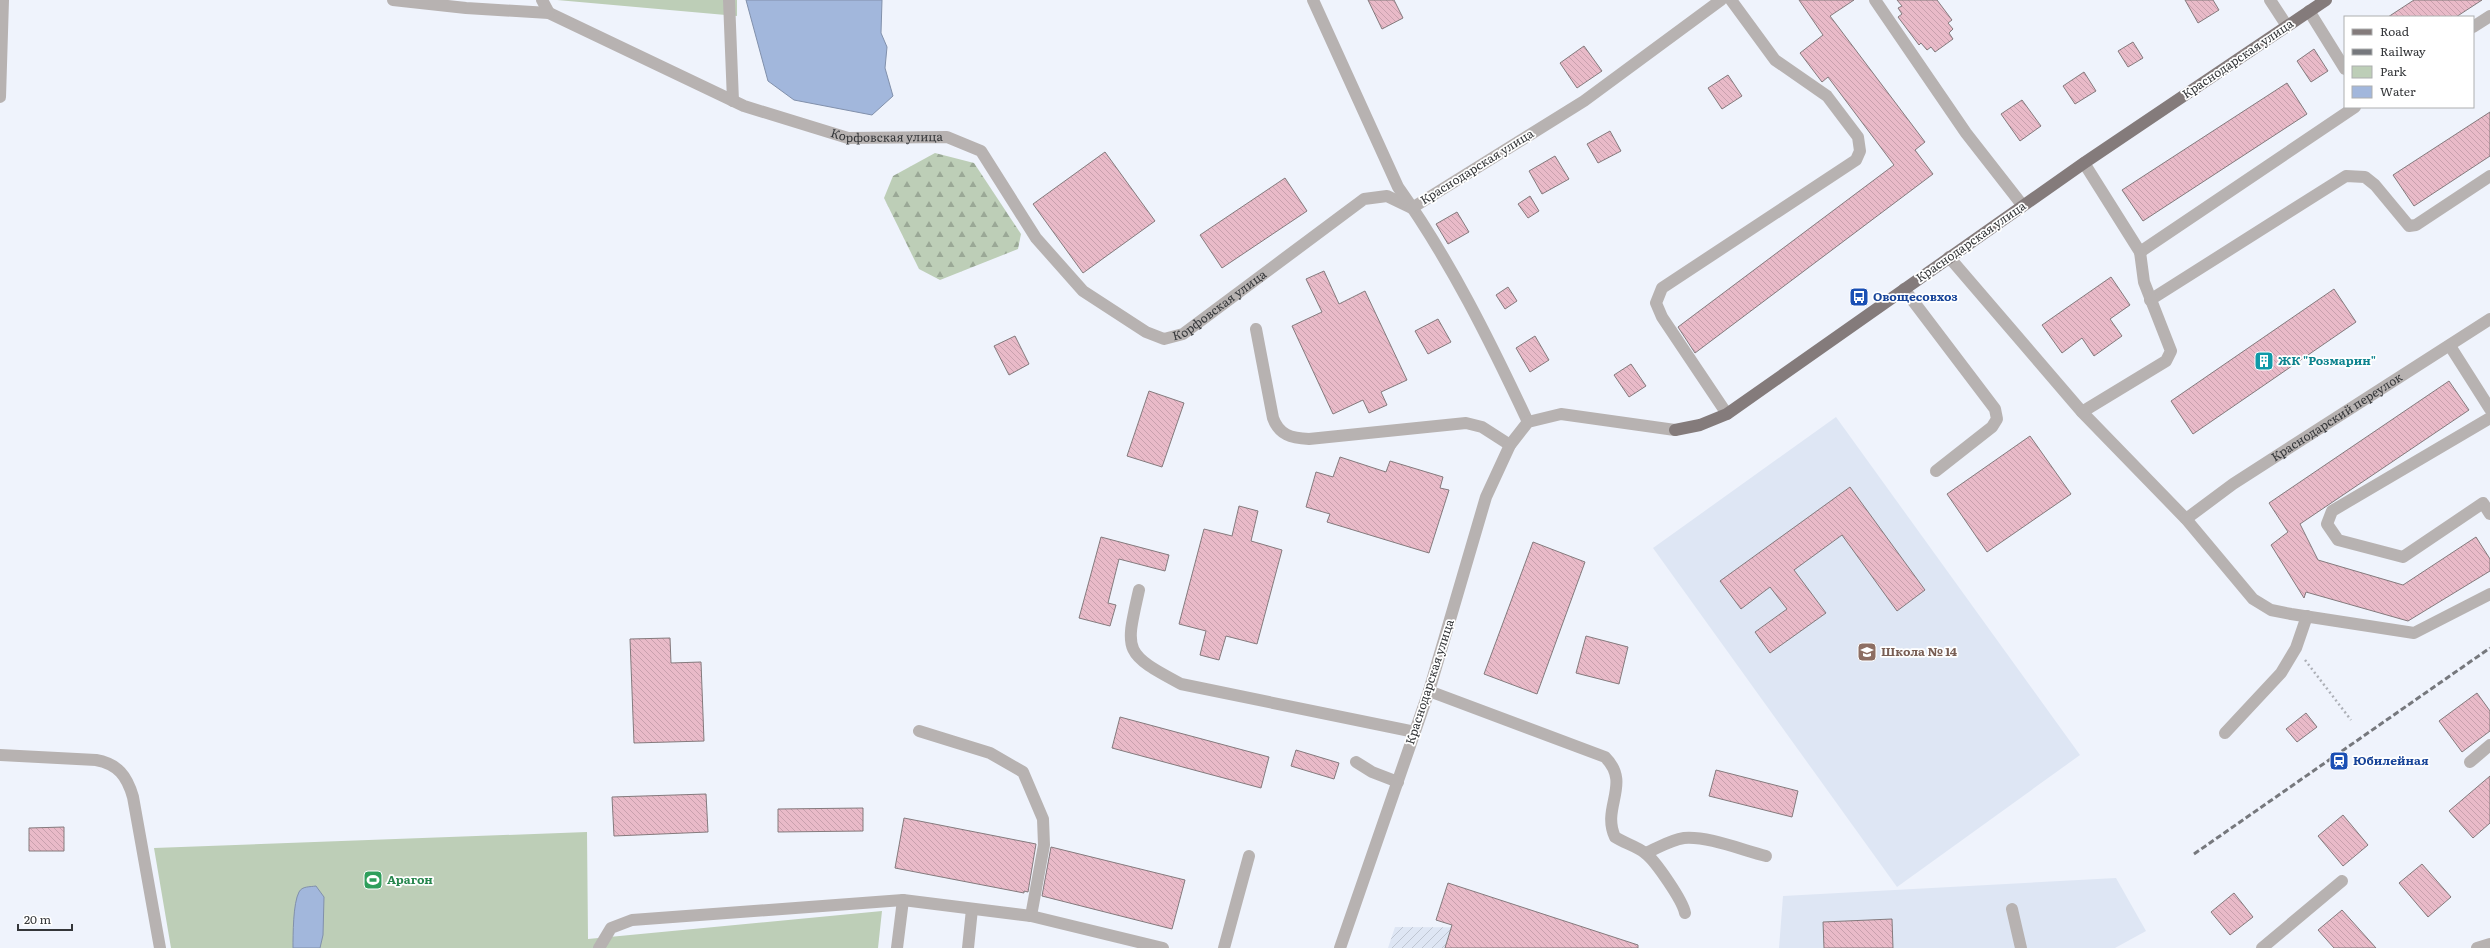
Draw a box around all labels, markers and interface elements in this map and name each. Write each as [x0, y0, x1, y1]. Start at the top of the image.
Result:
street label: Краснодарская улица [2178, 14, 2297, 102]
legend [2344, 16, 2474, 108]
text: Road [2380, 22, 2410, 40]
text: Railway [2380, 42, 2426, 60]
text: Park [2380, 62, 2407, 80]
text: Water [2380, 82, 2416, 100]
street label: Корфовская улица [829, 123, 944, 146]
street label: Краснодарская улица [1416, 124, 1537, 208]
street label: Краснодарская улица [1912, 196, 2030, 286]
street label: Корфовская улица [1170, 265, 1270, 344]
bus stop icon: Овощесовхоз [1848, 286, 1870, 308]
place label: Овощесовхоз [1873, 287, 1958, 305]
building icon: ЖК "Розмарин" [2253, 350, 2275, 372]
place label: ЖК "Розмарин" [2278, 351, 2376, 369]
street label: Краснодарский переулок [2267, 368, 2405, 465]
street label: Краснодарская улица [1400, 616, 1458, 747]
school or university icon: Школа № 14 [1856, 641, 1878, 663]
place label: Школа № 14 [1881, 642, 1958, 660]
station icon: Юбилейная [2328, 750, 2350, 772]
place label: Юбилейная [2353, 751, 2429, 769]
sports icon: Арагон [362, 869, 384, 891]
place label: Арагон [387, 870, 433, 888]
scale bar [18, 906, 72, 932]
text: 20 m [24, 910, 51, 928]

